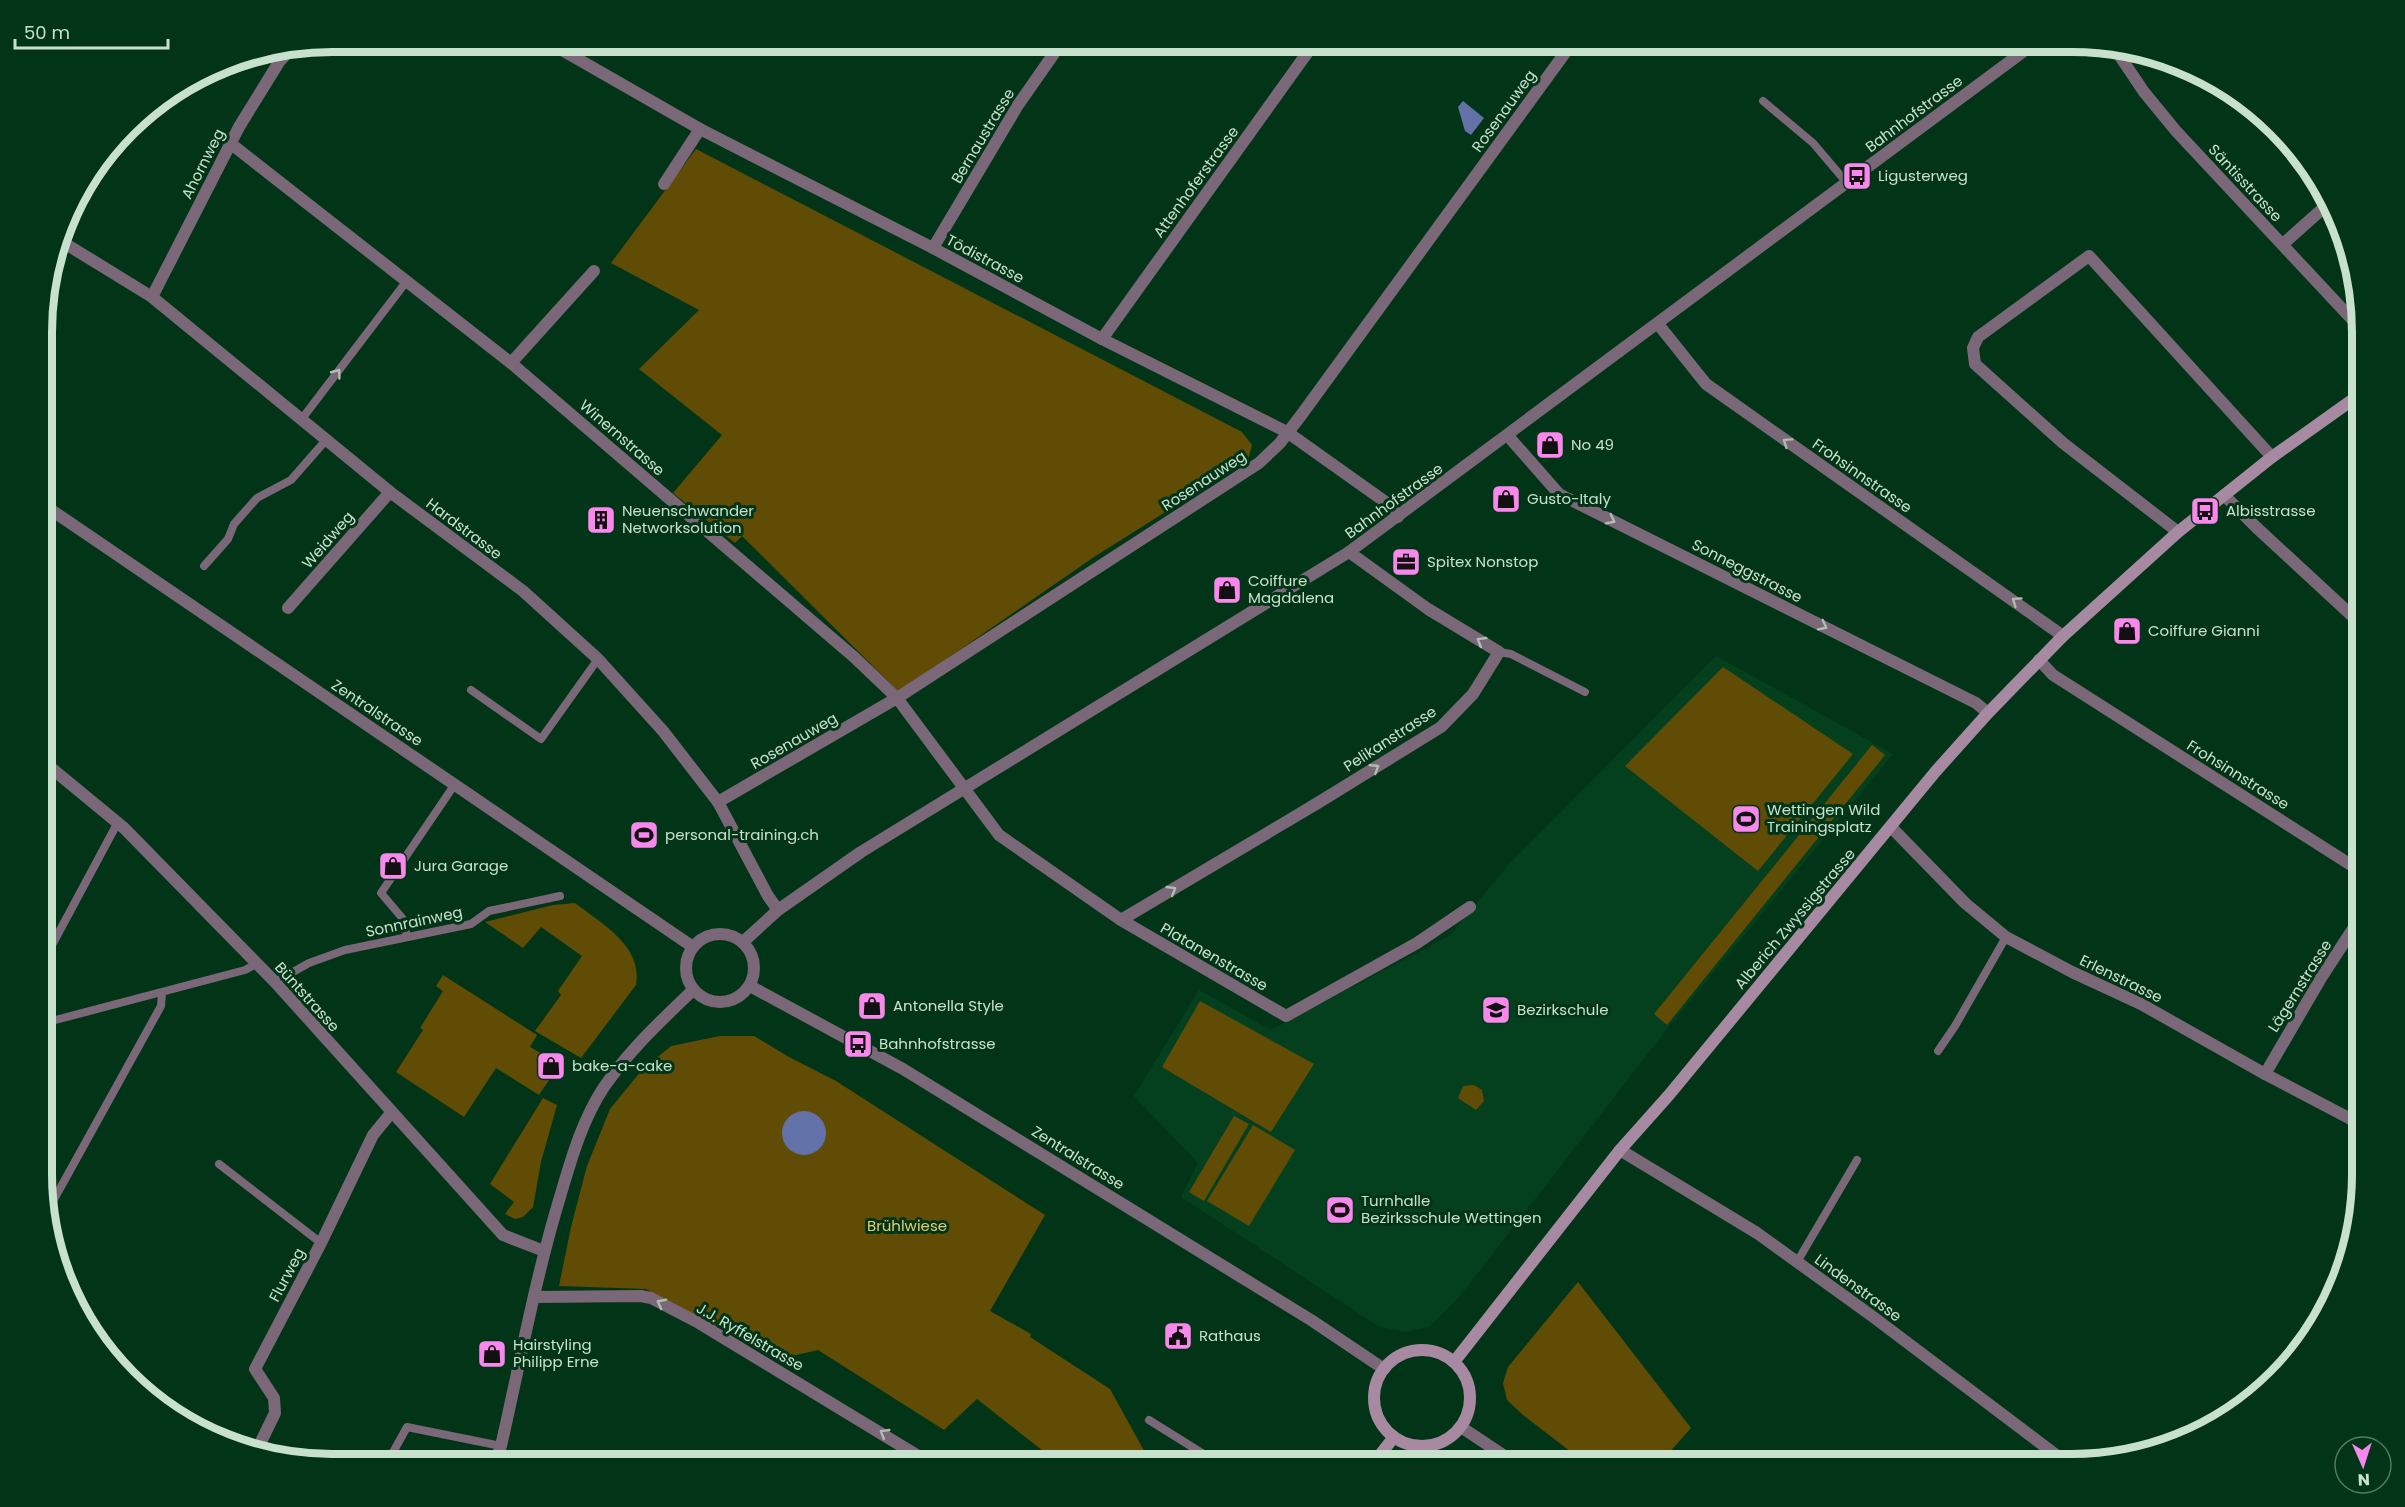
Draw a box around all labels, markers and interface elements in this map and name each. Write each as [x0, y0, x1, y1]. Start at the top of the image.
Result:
scale bar [15, 12, 168, 50]
text: 50 m [24, 20, 70, 45]
street label: Rosenauweg [1467, 65, 1541, 156]
street label: Bahnhofstrasse [1861, 70, 1967, 157]
street label: Bernaustrasse [946, 84, 1019, 187]
street label: Attenhoferstrasse [1148, 122, 1243, 242]
street label: Ahornweg [176, 125, 229, 203]
street label: Säntisstrasse [2204, 139, 2287, 226]
bus stop icon: Ligusterweg [1841, 160, 1873, 192]
place label: Ligusterweg [1878, 165, 1968, 186]
street label: Tödistrasse [943, 229, 1028, 288]
one-way arrow [329, 369, 340, 380]
street label: Winernstrasse [575, 395, 669, 480]
shop icon: No 49 [1534, 429, 1566, 461]
street label: Frohsinnstrasse [1808, 433, 1916, 518]
place label: No 49 [1571, 434, 1614, 455]
one-way arrow [1783, 438, 1794, 449]
street label: Rosenauweg [1157, 445, 1250, 516]
street label: Bahnhofstrasse [1340, 458, 1447, 543]
shop icon: Gusto-Italy [1490, 483, 1522, 515]
place label: Gusto-Italy [1527, 488, 1611, 509]
street label: Hardstrasse [422, 493, 507, 564]
bus stop icon: Albisstrasse [2189, 495, 2221, 527]
place label: Neuenschwander Networksolution [622, 500, 754, 538]
place label: Albisstrasse [2226, 500, 2315, 521]
building icon: Neuenschwander Networksolution [585, 504, 617, 536]
street label: Weidweg [297, 507, 358, 573]
one-way arrow [1605, 513, 1616, 524]
street label: Sonneggstrasse [1688, 534, 1806, 607]
office icon: Spitex Nonstop [1390, 546, 1422, 578]
place label: Spitex Nonstop [1427, 551, 1538, 572]
place label: Coiffure Magdalena [1248, 570, 1334, 608]
shop icon: Coiffure Magdalena [1211, 574, 1243, 606]
one-way arrow [2012, 597, 2023, 608]
shop icon: Coiffure Gianni [2111, 615, 2143, 647]
one-way arrow [1817, 619, 1828, 631]
place label: Coiffure Gianni [2148, 620, 2260, 641]
one-way arrow [1477, 636, 1487, 648]
street label: Zentralstrasse [328, 674, 427, 751]
street label: Pelikanstrasse [1339, 701, 1440, 776]
street label: Rosenauweg [747, 707, 841, 774]
street label: Frohsinnstrasse [2183, 735, 2293, 814]
one-way arrow [1368, 764, 1379, 775]
place label: Wettingen Wild Trainingsplatz [1767, 799, 1880, 837]
sports icon: Wettingen Wild Trainingsplatz [1730, 803, 1762, 835]
sports icon: personal-training.ch [628, 819, 660, 851]
place label: personal-training.ch [665, 824, 819, 845]
street label: Alberich Zwyssigstrasse [1730, 844, 1860, 993]
shop icon: Jura Garage [377, 850, 409, 882]
place label: Jura Garage [414, 855, 508, 876]
one-way arrow [1166, 886, 1176, 898]
street label: Sonnrainweg [364, 901, 464, 942]
street label: Platanenstrasse [1157, 917, 1272, 996]
street label: Lägernstrasse [2263, 936, 2336, 1036]
street label: Erlenstrasse [2076, 949, 2166, 1008]
street label: Büntstrasse [270, 957, 345, 1036]
shop icon: Antonella Style [856, 990, 888, 1022]
school or university icon: Bezirkschule [1480, 994, 1512, 1026]
place label: Antonella Style [893, 995, 1004, 1016]
place label: Bezirkschule [1517, 999, 1608, 1020]
bus stop icon: Bahnhofstrasse [842, 1028, 874, 1060]
place label: Bahnhofstrasse [879, 1033, 996, 1054]
shop icon: bake-a-cake [535, 1050, 567, 1082]
place label: bake-a-cake [572, 1055, 672, 1076]
street label: Zentralstrasse [1028, 1121, 1129, 1195]
place label: Turnhalle Bezirksschule Wettingen [1361, 1190, 1541, 1228]
sports icon: Turnhalle Bezirksschule Wettingen [1324, 1194, 1356, 1226]
park label: Brühlwiese [867, 1215, 947, 1236]
street label: Flurweg [264, 1244, 309, 1305]
street label: Lindenstrasse [1811, 1249, 1906, 1326]
street label: J.J. Ryffelstrasse [693, 1297, 808, 1376]
one-way arrow [657, 1299, 667, 1310]
public building icon: Rathaus [1162, 1320, 1194, 1352]
place label: Rathaus [1199, 1325, 1261, 1346]
place label: Hairstyling Philipp Erne [513, 1334, 599, 1372]
shop icon: Hairstyling Philipp Erne [476, 1338, 508, 1370]
one-way arrow [880, 1429, 890, 1441]
north arrow [2333, 1435, 2393, 1495]
text: N [2357, 1468, 2370, 1491]

